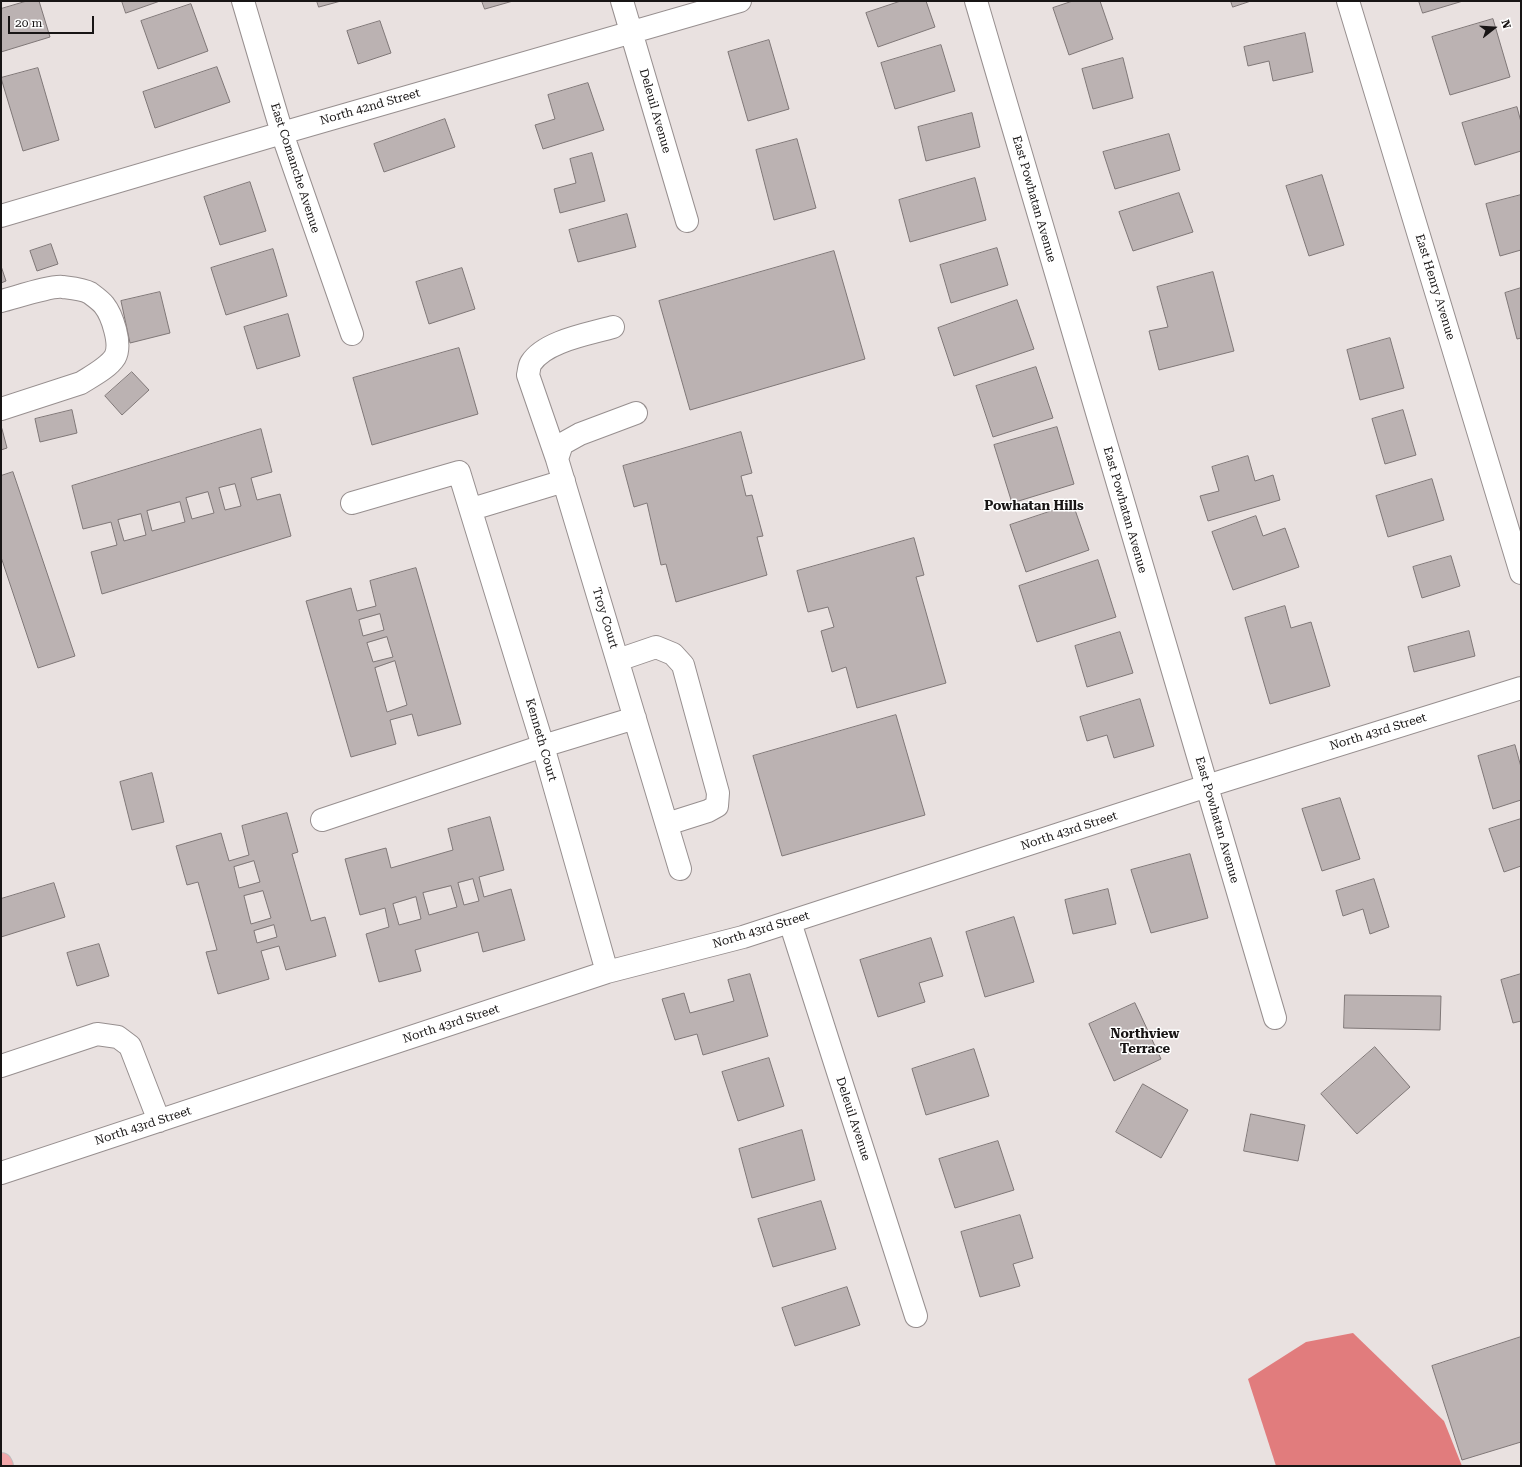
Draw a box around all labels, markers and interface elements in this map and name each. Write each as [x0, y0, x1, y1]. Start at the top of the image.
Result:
scale bar [10, 8, 96, 34]
north arrow [1474, 8, 1514, 48]
text: 20 m [15, 16, 42, 30]
text: N [1498, 18, 1513, 30]
street label: Deleuil Avenue [636, 67, 674, 155]
street label: North 42nd Street [318, 86, 422, 128]
street label: East Comanche Avenue [267, 101, 323, 235]
street label: East Powhatan Avenue [1009, 134, 1059, 264]
street label: East Henry Avenue [1412, 232, 1458, 342]
street label: East Powhatan Avenue [1100, 445, 1150, 575]
district label: Powhatan Hills [984, 498, 1084, 514]
street label: Troy Court [589, 586, 621, 650]
street label: Kenneth Court [522, 697, 560, 783]
street label: North 43rd Street [1328, 710, 1428, 754]
street label: East Powhatan Avenue [1192, 755, 1242, 885]
street label: North 43rd Street [1019, 809, 1119, 853]
street label: North 43rd Street [711, 908, 811, 952]
street label: North 43rd Street [401, 1002, 501, 1046]
district label: Northview Terrace [1111, 1026, 1179, 1057]
street label: Deleuil Avenue [833, 1075, 873, 1163]
street label: North 43rd Street [93, 1104, 193, 1148]

